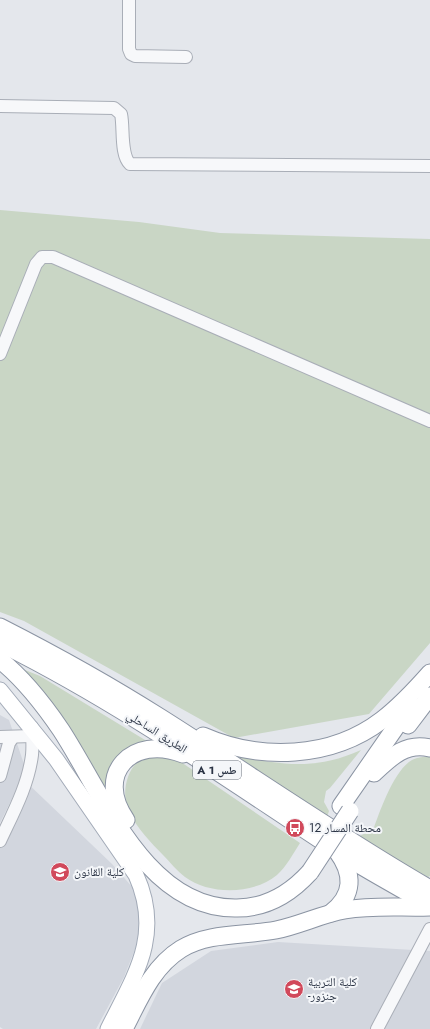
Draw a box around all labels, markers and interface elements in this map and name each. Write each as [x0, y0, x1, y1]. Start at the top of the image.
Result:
street label: الطريق الساحلي [123, 706, 191, 759]
road number: A 1 طس [193, 761, 241, 779]
bus stop icon: محطة المسار 12 [284, 817, 306, 839]
place label: محطة المسار 12 [309, 819, 381, 837]
school or university icon: كلية القانون [49, 861, 71, 883]
place label: كلية القانون [74, 863, 124, 881]
place label: كلية التربية -جنزور [308, 973, 357, 1005]
school or university icon: كلية التربية -جنزور [283, 978, 305, 1000]

